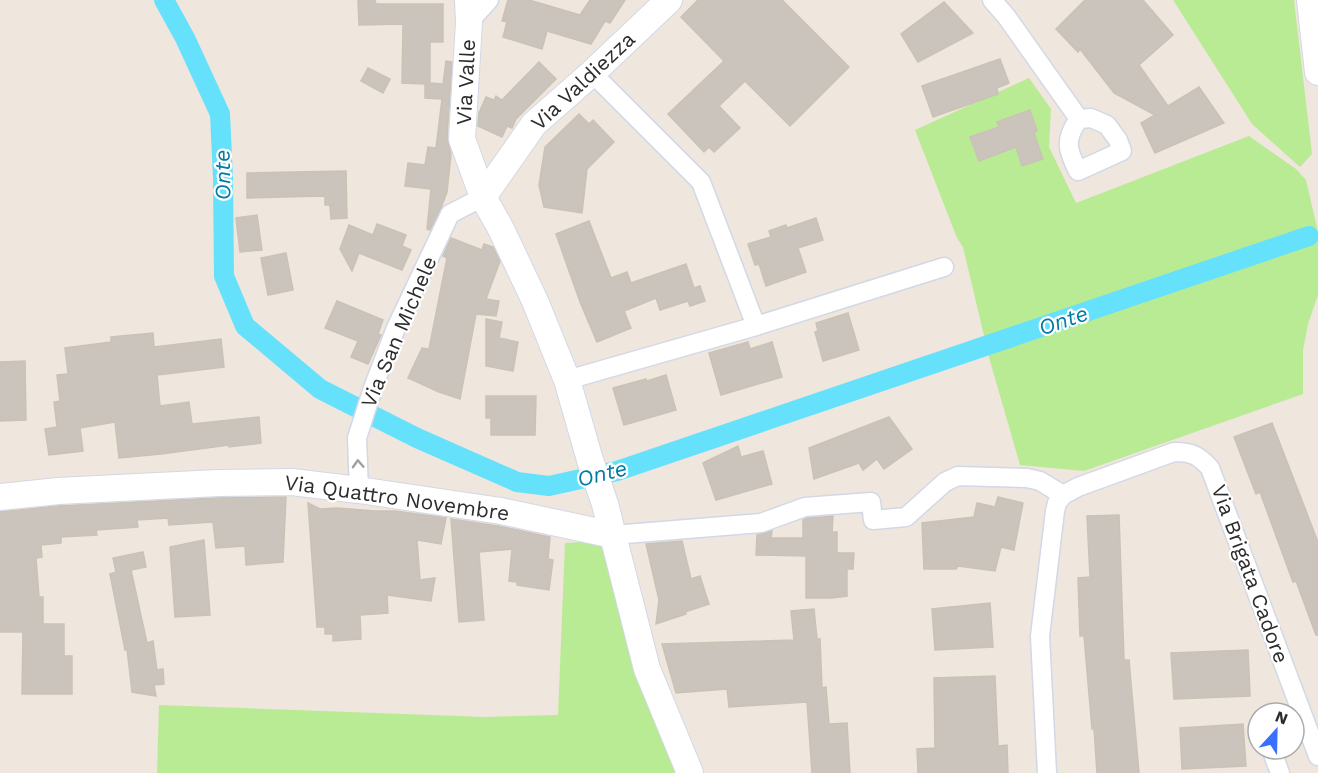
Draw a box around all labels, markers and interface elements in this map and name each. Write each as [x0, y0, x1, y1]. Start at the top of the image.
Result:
street label: Via Valdiezza [526, 26, 640, 135]
street label: Via Valle [451, 38, 480, 126]
water label: Onte [210, 149, 235, 201]
street label: Via San Michele [355, 252, 442, 411]
water label: Onte [1035, 300, 1091, 341]
water label: Onte [574, 455, 630, 492]
one-way arrow [352, 459, 365, 468]
street label: Via Quattro Novembre [283, 469, 511, 526]
street label: Via Brigata Cadore [1207, 481, 1294, 666]
north arrow [1246, 701, 1306, 761]
text: N [1272, 707, 1290, 729]

